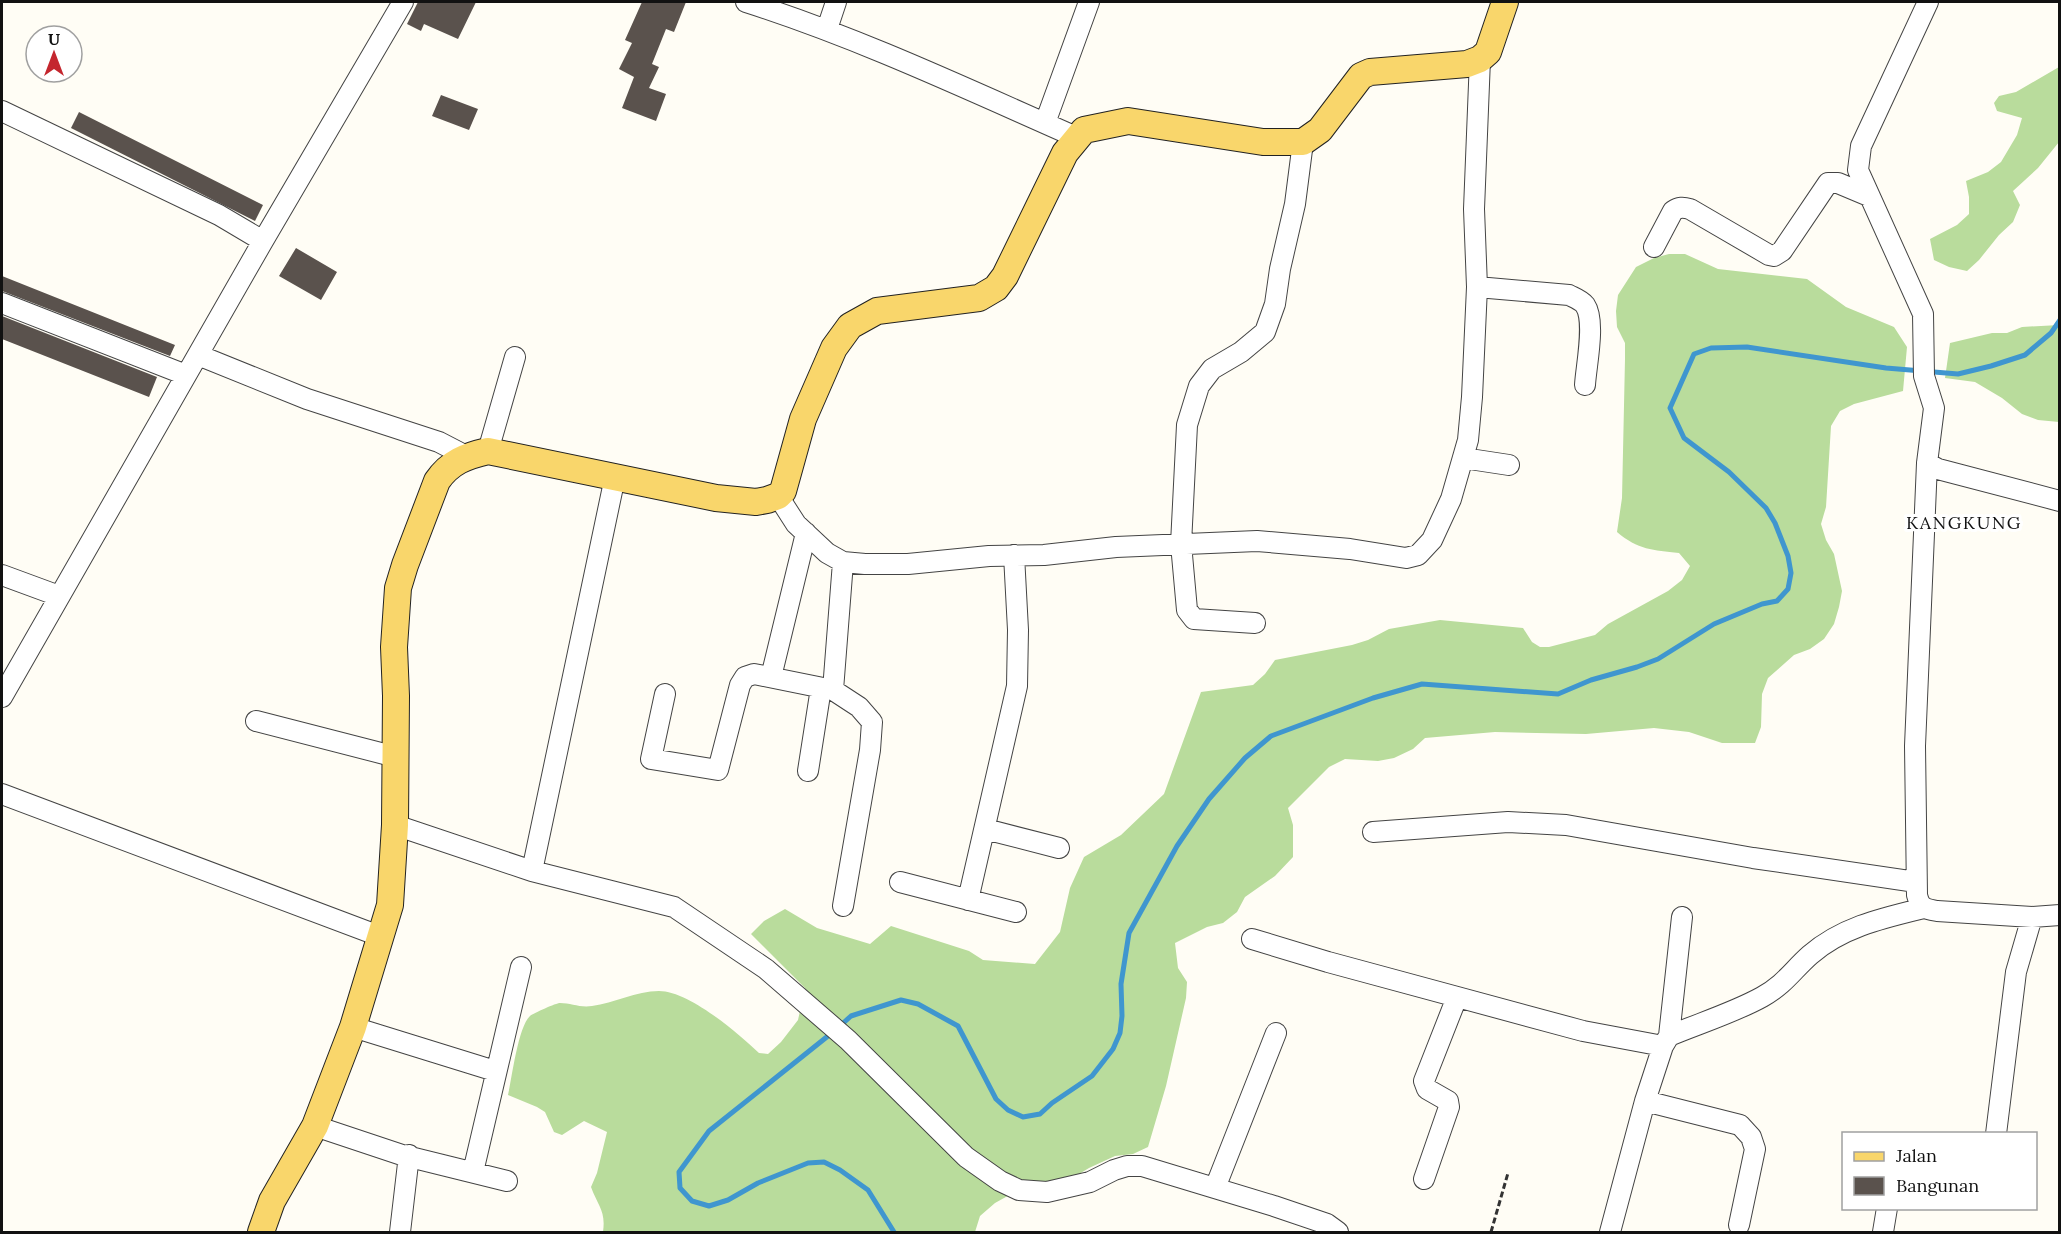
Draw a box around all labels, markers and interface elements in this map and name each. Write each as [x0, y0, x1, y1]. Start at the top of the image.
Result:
north arrow [24, 24, 84, 84]
text: U [48, 29, 60, 49]
district label: KANGKUNG [1906, 511, 2022, 534]
legend [1842, 1132, 2037, 1210]
text: Jalan [1895, 1144, 1937, 1167]
text: Bangunan [1896, 1174, 1979, 1197]

